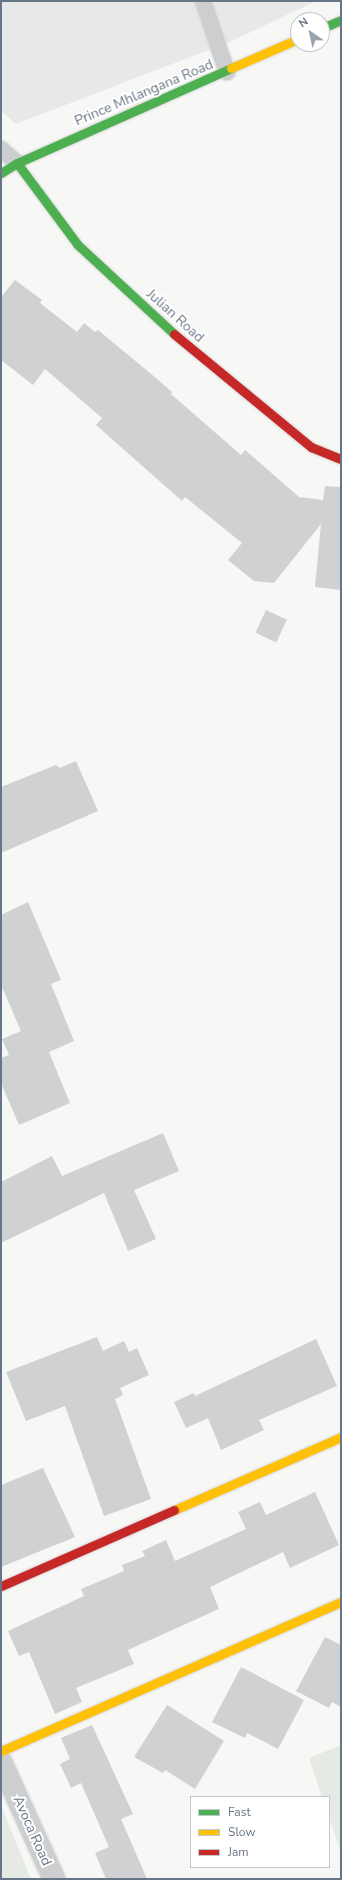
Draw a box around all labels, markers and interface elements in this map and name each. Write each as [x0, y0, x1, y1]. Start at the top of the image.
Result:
north arrow [290, 12, 330, 52]
text: N [296, 14, 311, 31]
street label: Prince Mhlangana Road [72, 56, 216, 130]
street label: Julian Road [143, 286, 207, 346]
street label: Avoca Road [9, 1793, 55, 1869]
legend [190, 1796, 330, 1868]
text: Fast [228, 1804, 251, 1820]
text: Slow [228, 1824, 256, 1840]
text: Jam [228, 1844, 249, 1860]

